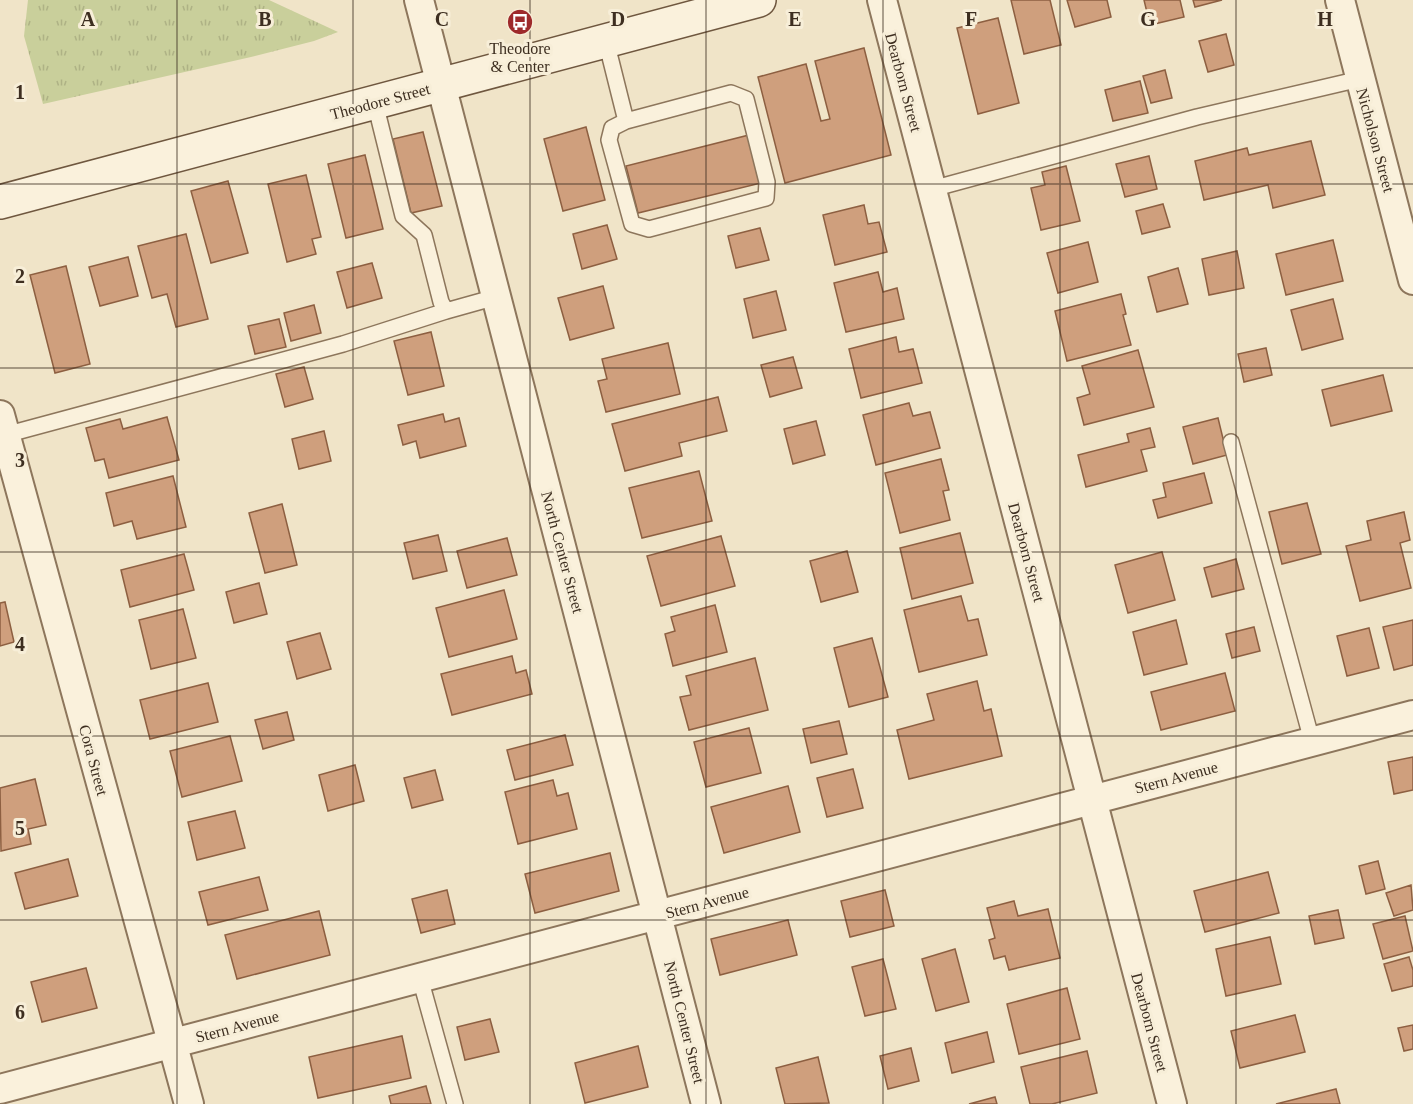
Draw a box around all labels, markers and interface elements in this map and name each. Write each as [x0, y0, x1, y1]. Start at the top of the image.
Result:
bus stop icon: Theodore & Center [505, 7, 535, 37]
text: A [81, 8, 96, 30]
text: B [258, 8, 272, 30]
text: C [435, 8, 449, 30]
text: D [611, 8, 625, 30]
text: E [788, 8, 802, 30]
text: F [965, 8, 977, 30]
text: G [1140, 8, 1156, 30]
text: H [1317, 8, 1333, 30]
street label: Dearborn Street [882, 31, 925, 134]
place label: Theodore & Center [489, 40, 551, 75]
street label: Theodore Street [328, 80, 432, 123]
text: 1 [15, 81, 25, 103]
street label: Nicholson Street [1353, 86, 1398, 195]
text: 2 [15, 265, 25, 287]
text: 3 [15, 449, 25, 471]
street label: North Center Street [538, 489, 587, 615]
street label: Dearborn Street [1005, 501, 1048, 604]
text: 4 [15, 633, 25, 655]
street label: Cora Street [76, 723, 111, 798]
street label: Stern Avenue [1133, 758, 1220, 797]
text: 5 [15, 817, 25, 839]
street label: Stern Avenue [664, 883, 751, 922]
street label: North Center Street [661, 959, 708, 1086]
street label: Dearborn Street [1128, 971, 1171, 1074]
text: 6 [15, 1001, 25, 1023]
street label: Stern Avenue [194, 1007, 281, 1046]

